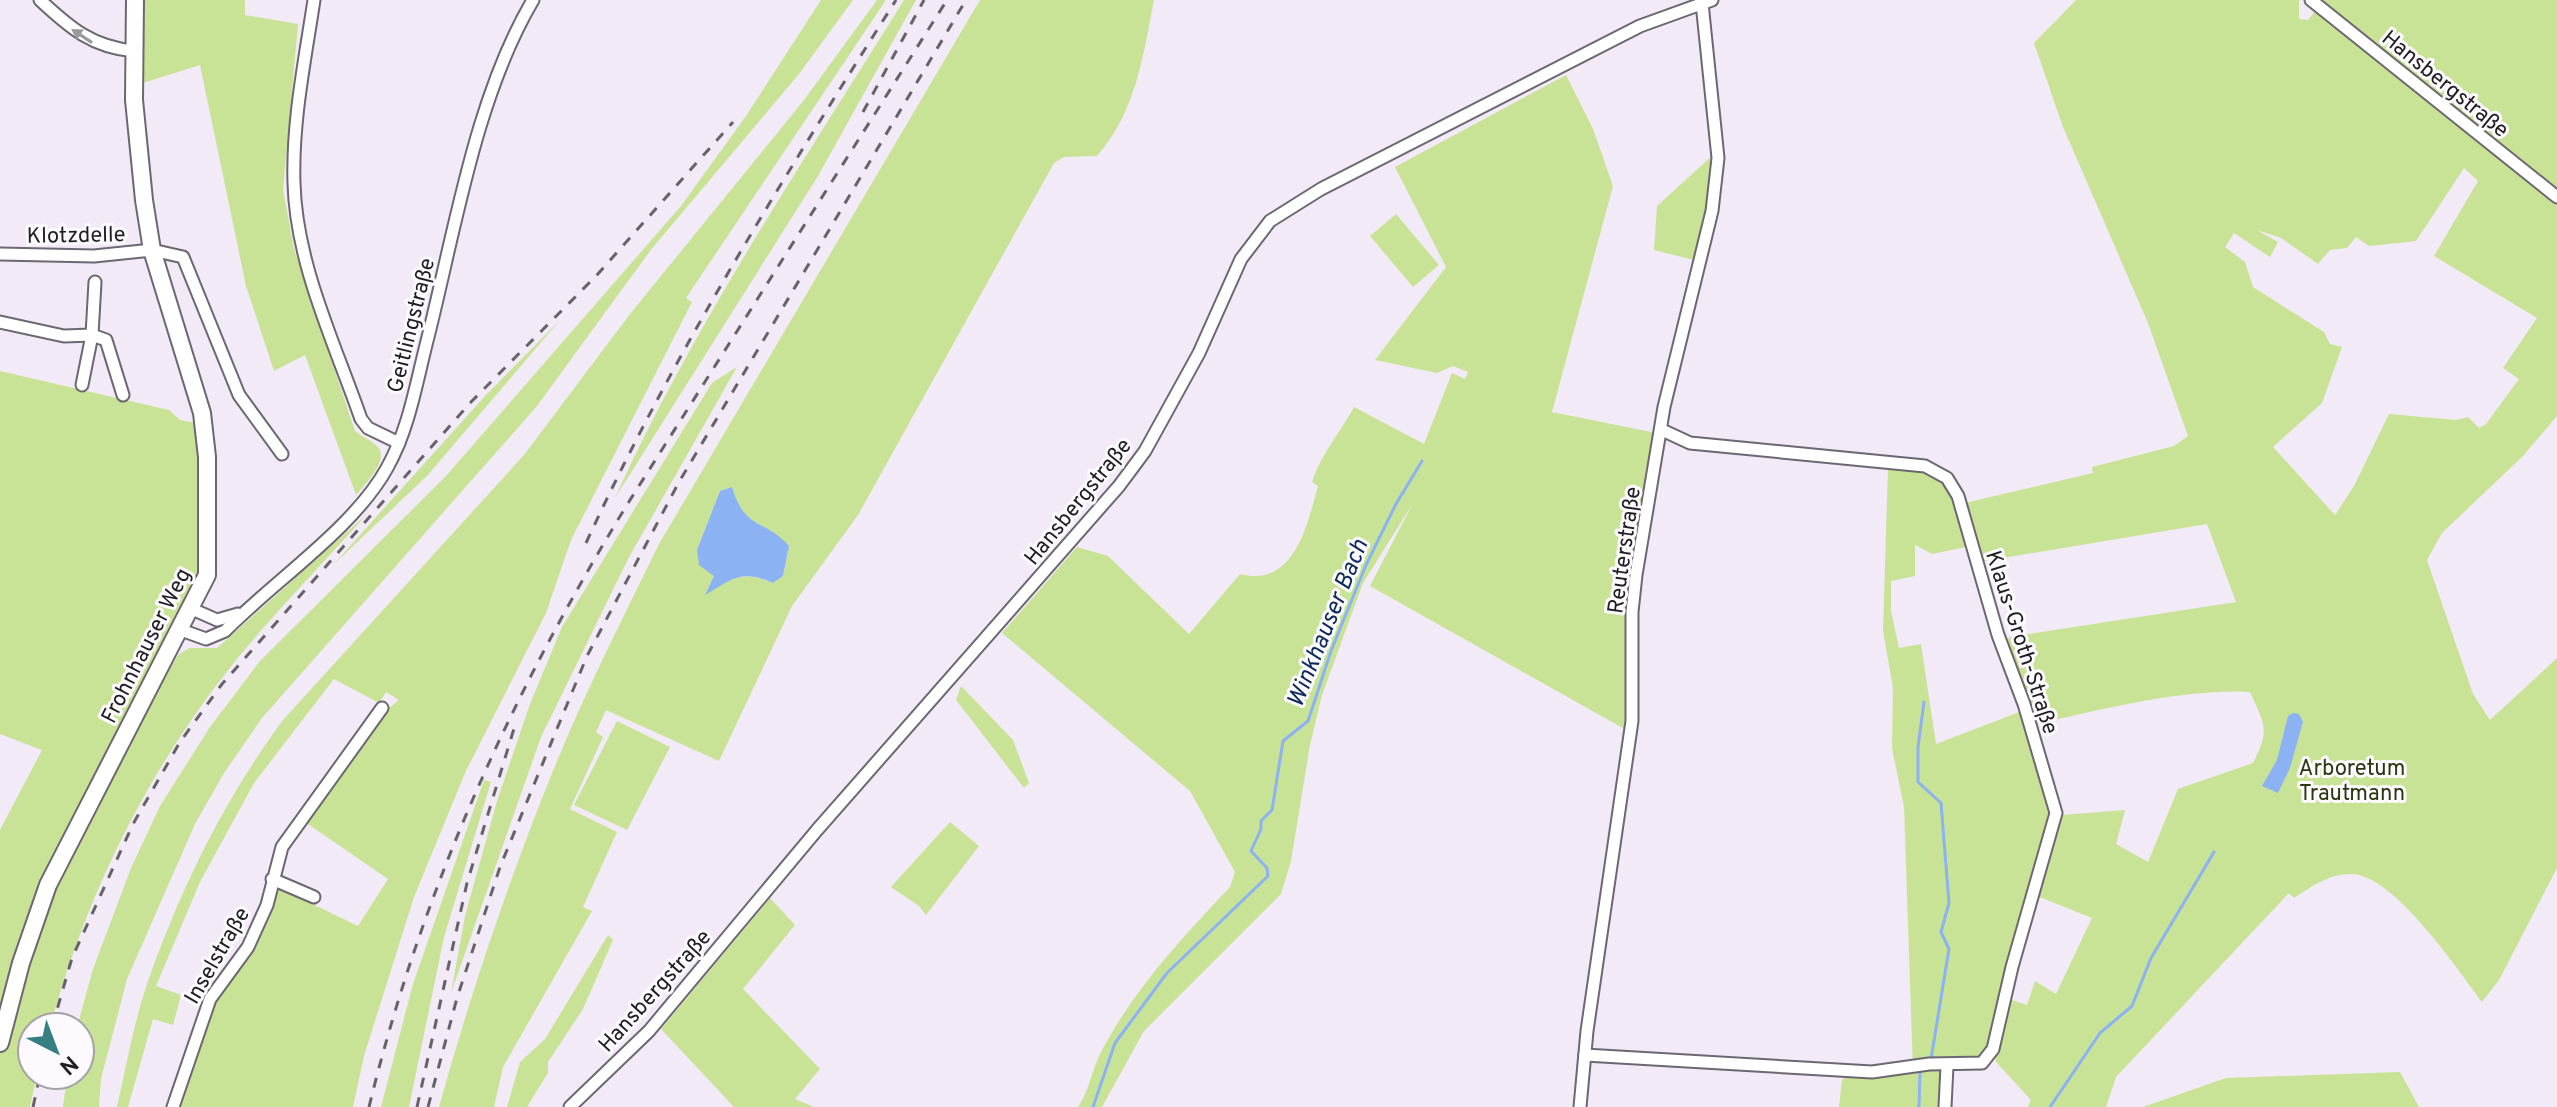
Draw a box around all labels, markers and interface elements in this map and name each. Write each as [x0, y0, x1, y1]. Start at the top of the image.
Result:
street label: Hansbergstraße [2375, 25, 2513, 144]
one-way arrow [71, 29, 93, 43]
street label: Klotzdelle [26, 222, 126, 251]
street label: Geitlingstraße [383, 255, 442, 396]
street label: Hansbergstraße [1019, 434, 1138, 572]
street label: Reuterstraße [1603, 485, 1648, 616]
water label: Winkhauser Bach [1281, 535, 1376, 712]
street label: Klaus-Groth-Straße [1978, 548, 2063, 738]
street label: Frohnhauser Weg [96, 564, 198, 728]
park label: Arboretum Trautmann [2299, 756, 2405, 808]
street label: Inselstraße [180, 903, 257, 1010]
street label: Hansbergstraße [594, 925, 718, 1059]
north arrow [16, 1011, 96, 1091]
text: N [53, 1049, 83, 1079]

